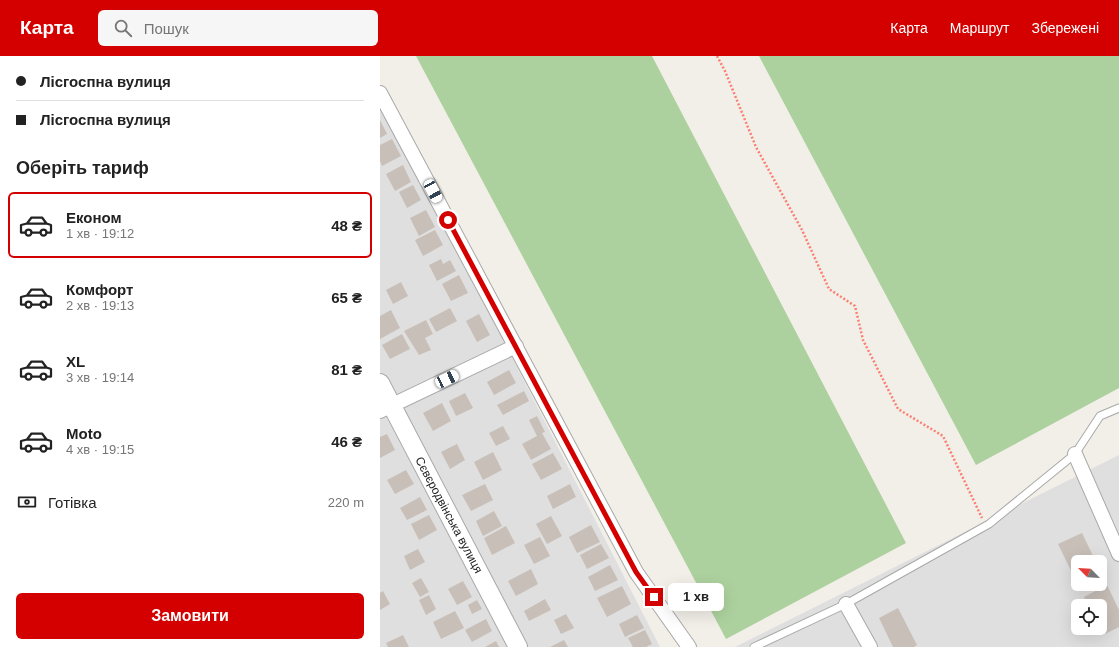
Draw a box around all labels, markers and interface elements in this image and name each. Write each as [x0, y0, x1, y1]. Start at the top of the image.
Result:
search box [98, 10, 378, 46]
text: Карта [20, 17, 74, 38]
icon: search [112, 17, 134, 39]
text: Пошук [144, 20, 189, 37]
text: Карта [890, 20, 928, 36]
text: Маршрут [950, 20, 1009, 36]
text: Збережені [1031, 20, 1099, 36]
text: Лісгоспна вулиця [40, 73, 171, 90]
text: Лісгоспна вулиця [40, 111, 171, 128]
text: Оберіть тариф [16, 158, 149, 178]
car [422, 178, 444, 204]
icon: car [18, 207, 54, 243]
text: Економ [66, 209, 122, 226]
route start [439, 211, 457, 229]
text: 48 ₴ [331, 217, 362, 234]
text: 1 хв · 19:12 [66, 226, 134, 241]
icon: car [18, 279, 54, 315]
text: Комфорт [66, 281, 133, 298]
text: 65 ₴ [331, 289, 362, 306]
text: 2 хв · 19:13 [66, 298, 134, 313]
icon: car [18, 351, 54, 387]
text: XL [66, 353, 85, 370]
text: 81 ₴ [331, 361, 362, 378]
car [434, 368, 460, 390]
text: 3 хв · 19:14 [66, 370, 134, 385]
icon: car [18, 423, 54, 459]
text: Moto [66, 425, 102, 442]
text: 46 ₴ [331, 433, 362, 450]
text: 4 хв · 19:15 [66, 442, 134, 457]
street label: Сєвєродвінська вулиця [412, 454, 486, 576]
icon: cash [16, 491, 38, 513]
text: Готівка [48, 494, 97, 511]
text: 220 m [328, 495, 364, 510]
north arrow [1071, 555, 1107, 591]
map controls [1071, 555, 1107, 635]
callout: 1 хв [668, 583, 724, 611]
route end [645, 588, 663, 606]
text: 1 хв [683, 589, 709, 604]
button: Замовити [16, 593, 364, 639]
button: locate [1071, 599, 1107, 635]

